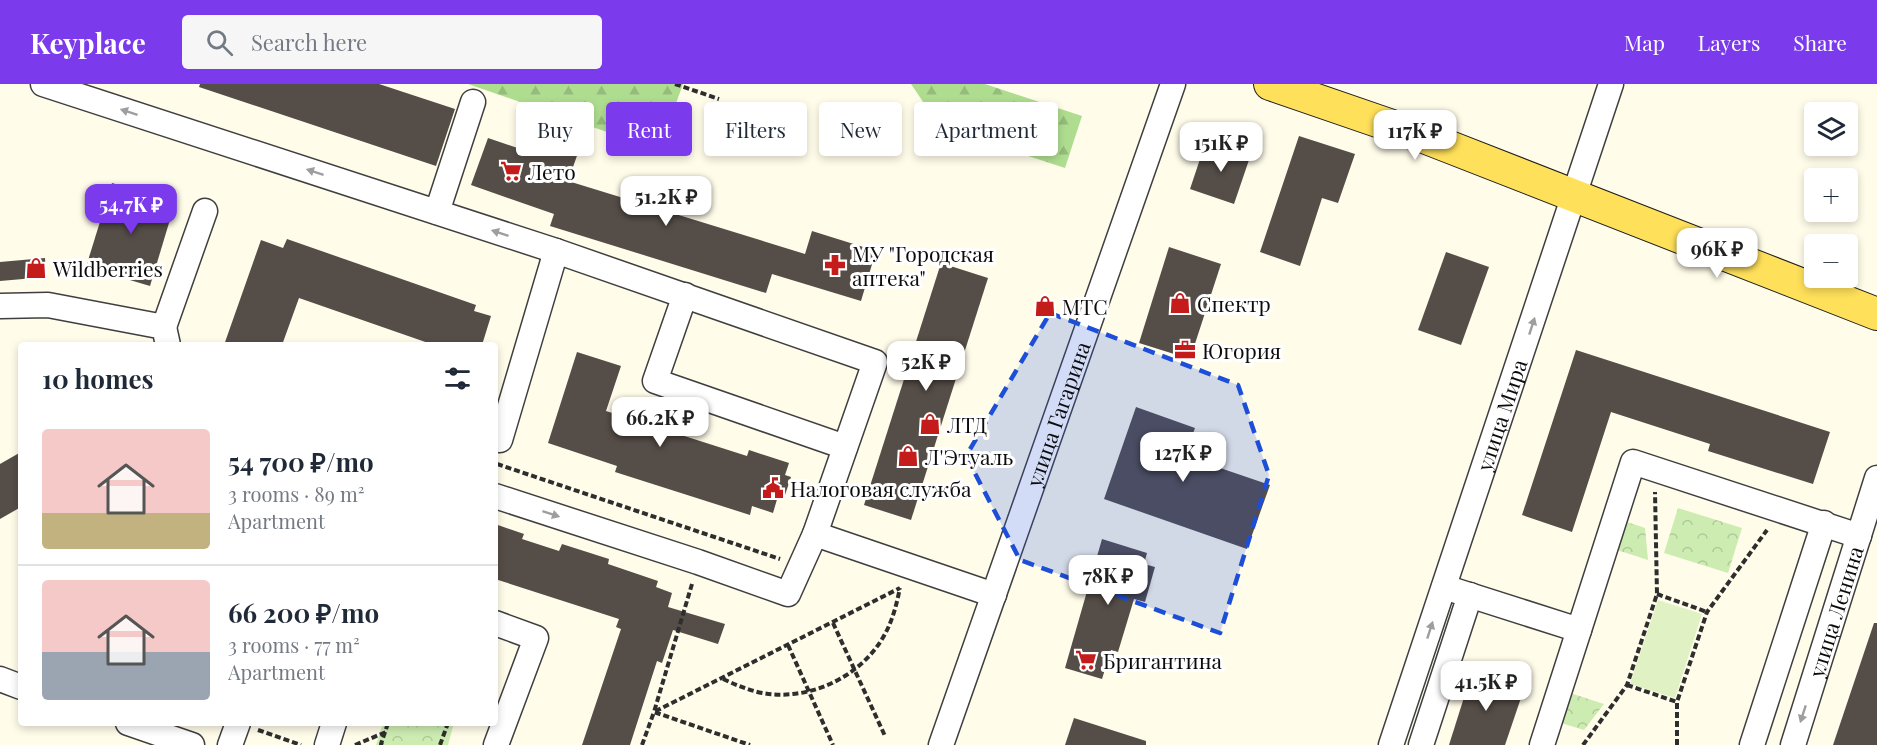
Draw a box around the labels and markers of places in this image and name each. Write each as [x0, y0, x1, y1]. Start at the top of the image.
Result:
pin: 117K ₽ [1366, 110, 1464, 161]
pin: 151K ₽ [1172, 122, 1270, 173]
place label: Лето [527, 157, 576, 185]
supermarket icon: Лето [499, 159, 523, 183]
pin: 51.2K ₽ [611, 176, 721, 227]
pin: 54.7K ₽ [76, 184, 186, 235]
pin: 96K ₽ [1675, 228, 1759, 279]
place label: МУ "Городская аптека" [852, 239, 994, 291]
pharmacy icon: МУ "Городская аптека" [823, 253, 847, 277]
place label: Wildberries [52, 254, 163, 282]
shop icon: Wildberries [24, 256, 48, 280]
place label: Спектр [1197, 289, 1271, 317]
shop icon: Спектр [1168, 291, 1192, 315]
place label: МТС [1062, 292, 1108, 320]
shop icon: МТС [1033, 294, 1057, 318]
place label: Югория [1202, 336, 1281, 364]
office icon: Югория [1173, 338, 1197, 362]
pin: 52K ₽ [884, 341, 968, 392]
pin: 66.2K ₽ [605, 397, 715, 448]
place label: ЛТД [946, 410, 987, 438]
shop icon: ЛТД [918, 412, 942, 436]
pin: 127K ₽ [1134, 432, 1232, 483]
place label: Л'Этуаль [924, 442, 1013, 470]
shop icon: Л'Этуаль [896, 444, 920, 468]
place label: Налоговая служба [790, 474, 972, 502]
public building icon: Налоговая служба [761, 476, 785, 500]
pin: 78K ₽ [1066, 555, 1150, 606]
place label: Бригантина [1103, 646, 1223, 674]
supermarket icon: Бригантина [1074, 648, 1098, 672]
pin: 41.5K ₽ [1431, 661, 1541, 712]

